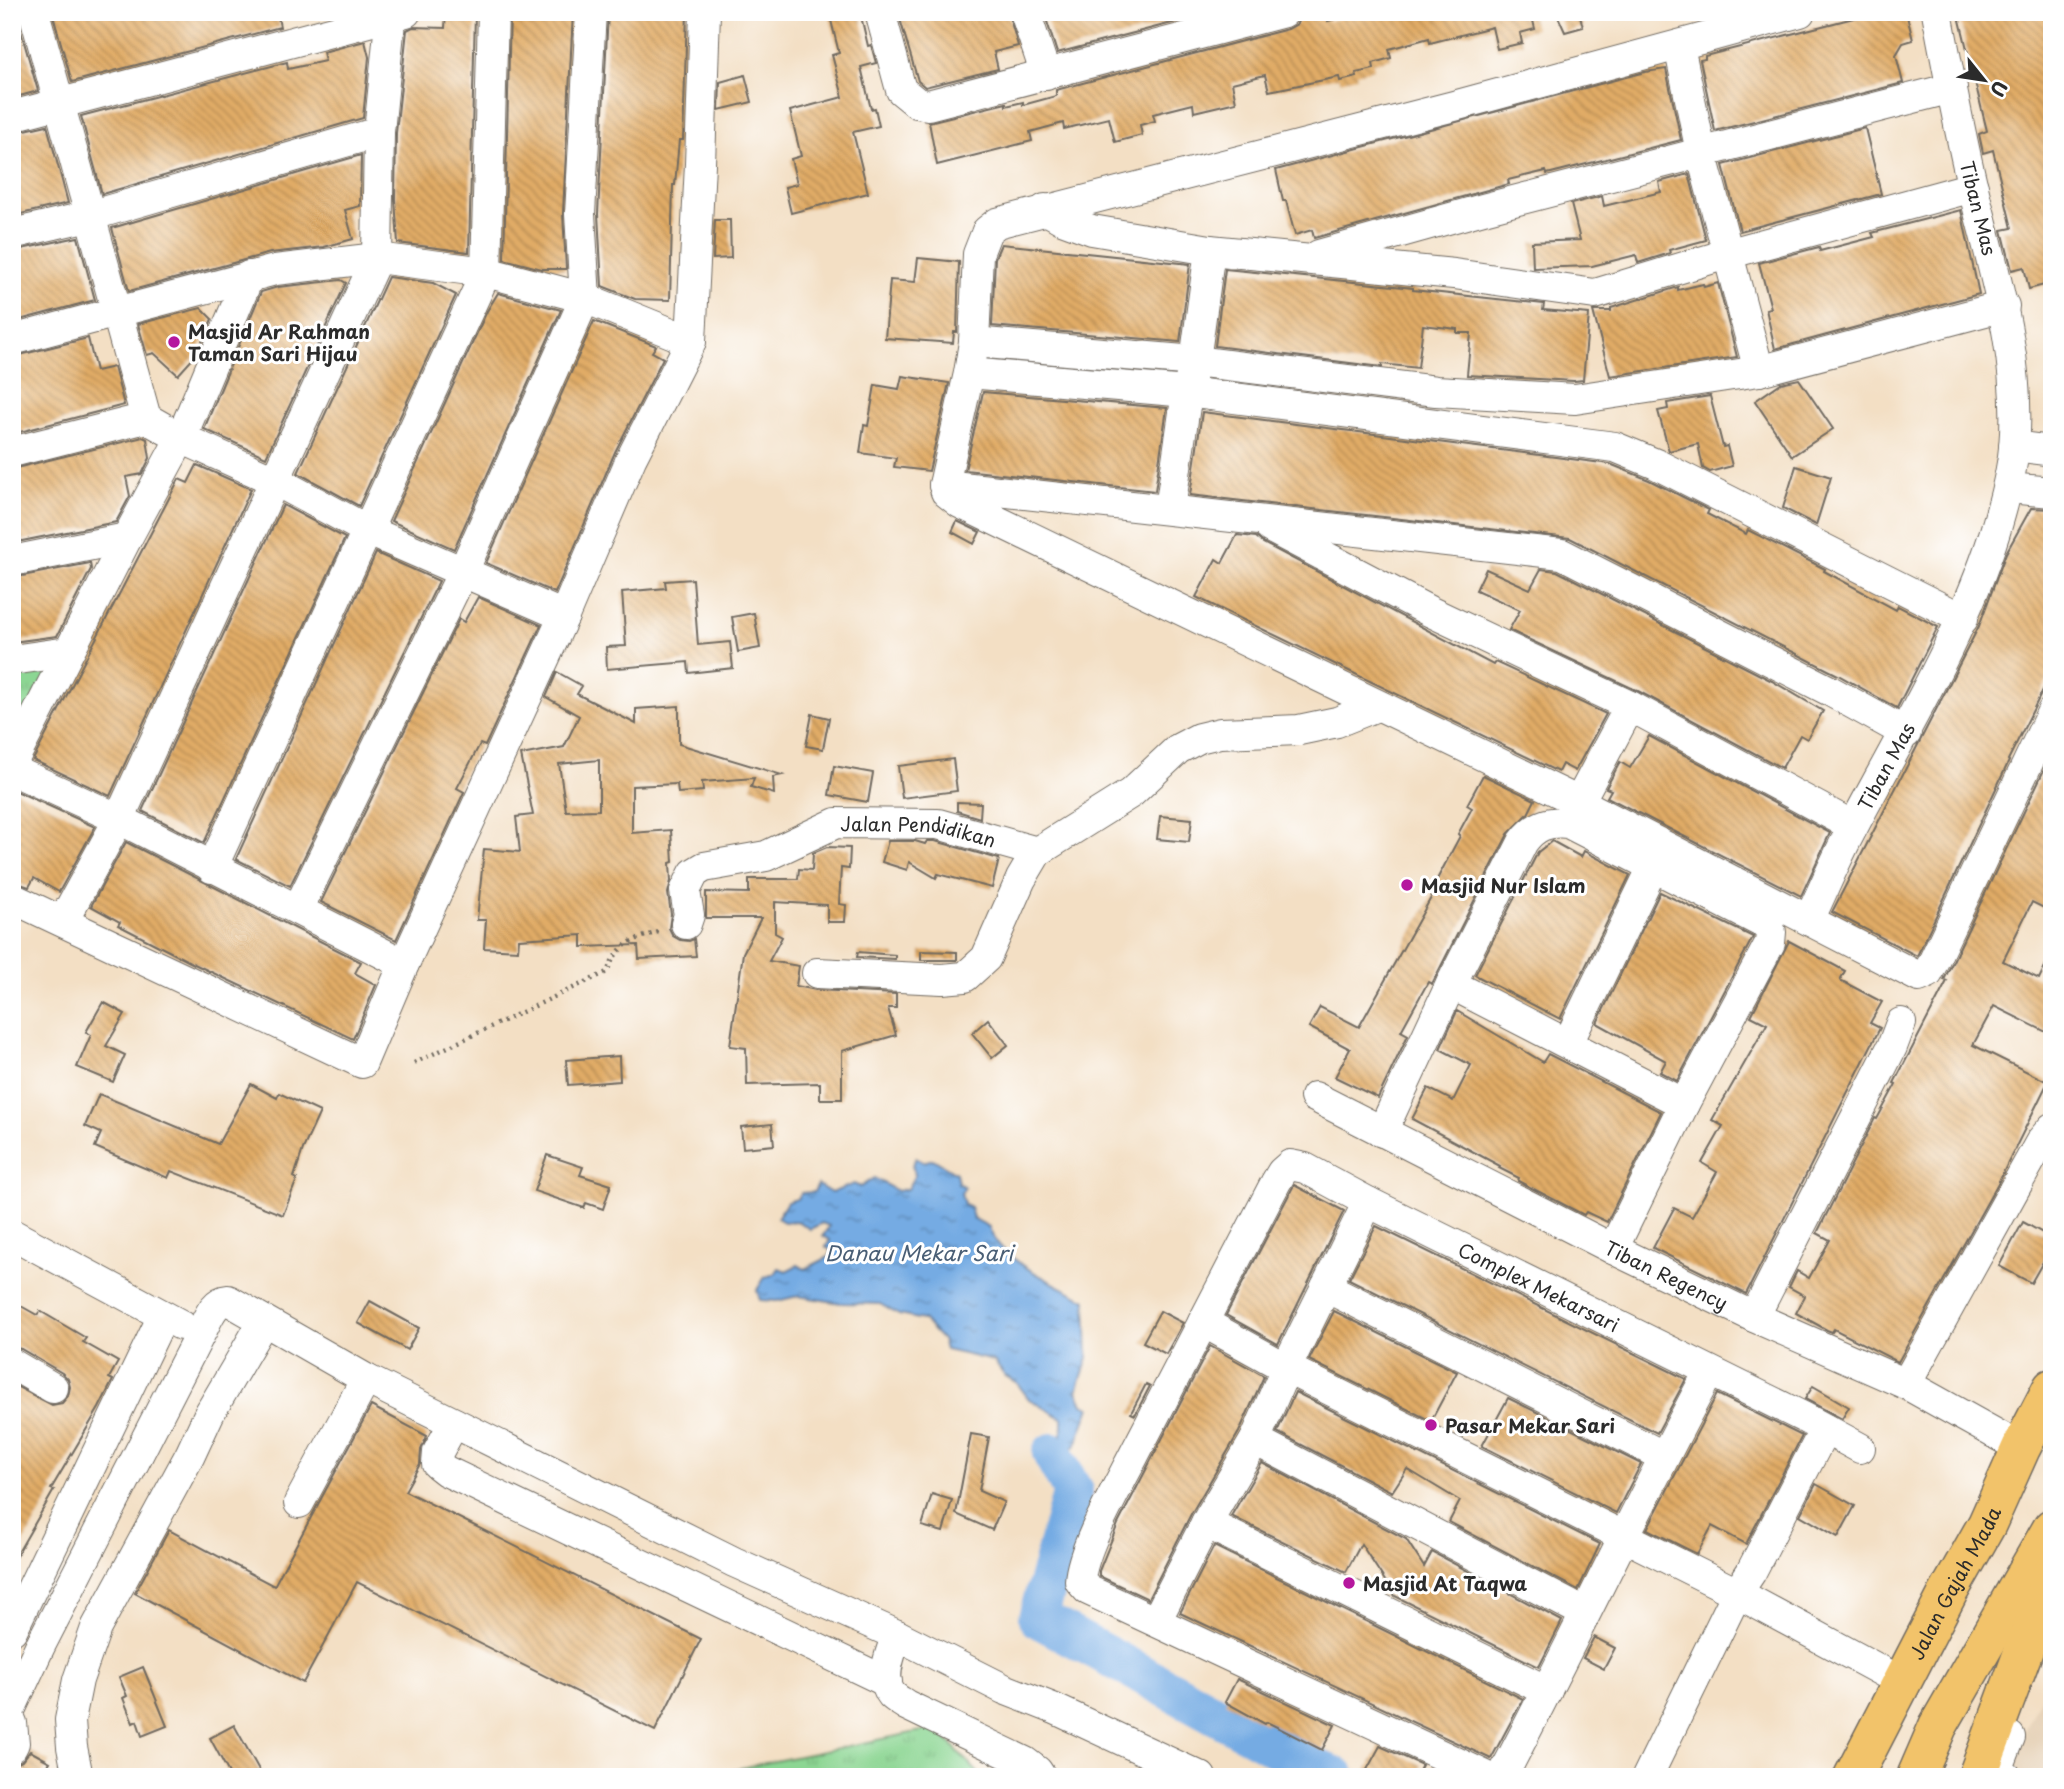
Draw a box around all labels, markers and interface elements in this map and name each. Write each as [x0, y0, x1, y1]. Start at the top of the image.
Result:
north arrow [1948, 46, 2018, 116]
text: U [1984, 76, 2015, 102]
street label: Tiban Mas [1954, 158, 2004, 258]
place label: Masjid Ar Rahman Taman Sari Hijau [188, 317, 370, 367]
marker: Masjid Ar Rahman Taman Sari Hijau [166, 334, 182, 350]
street label: Tiban Mas [1850, 717, 1921, 815]
street label: Jalan Pendidikan [840, 809, 999, 854]
place label: Masjid Nur Islam [1421, 871, 1585, 899]
marker: Masjid Nur Islam [1399, 877, 1415, 893]
street label: Tiban Regency [1600, 1233, 1733, 1317]
street label: Complex Mekarsari [1454, 1235, 1624, 1338]
water label: Danau Mekar Sari [825, 1236, 1016, 1268]
place label: Pasar Mekar Sari [1445, 1411, 1615, 1439]
marker: Pasar Mekar Sari [1423, 1417, 1439, 1433]
street label: Jalan Gajah Mada [1902, 1502, 2007, 1664]
place label: Masjid At Taqwa [1363, 1569, 1527, 1597]
marker: Masjid At Taqwa [1341, 1575, 1357, 1591]

